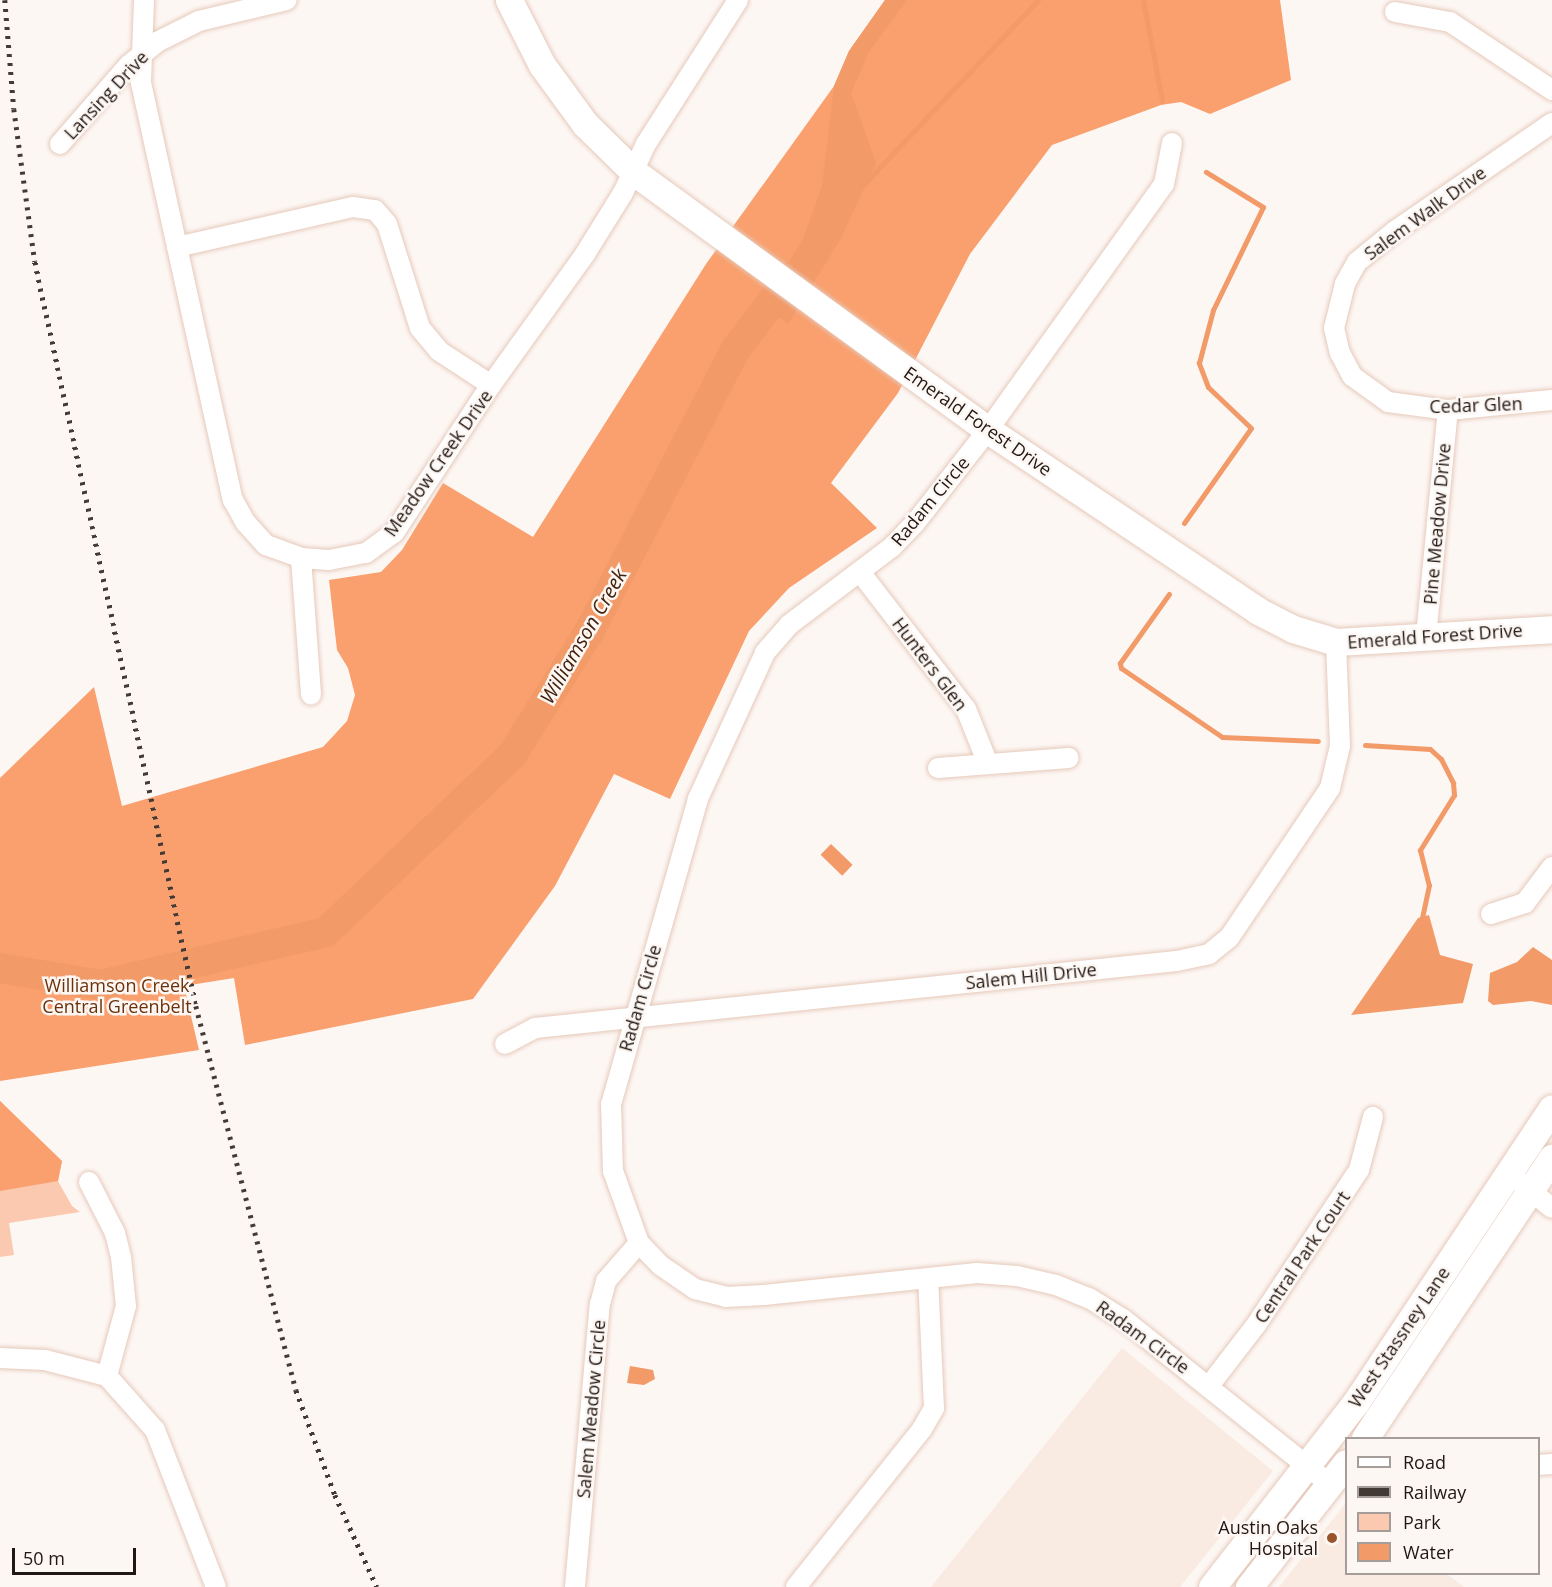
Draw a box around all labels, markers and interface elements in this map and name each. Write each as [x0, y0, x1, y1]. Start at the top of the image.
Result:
street label: Lansing Drive [60, 46, 152, 144]
street label: Salem Walk Drive [1360, 162, 1490, 264]
street label: Emerald Forest Drive [900, 362, 1056, 480]
street label: Meadow Creek Drive [379, 386, 497, 540]
street label: Cedar Glen [1429, 393, 1523, 417]
street label: Pine Meadow Drive [1419, 442, 1455, 606]
street label: Radam Circle [886, 452, 974, 550]
water label: Williamson Creek [535, 564, 631, 708]
street label: Hunters Glen [888, 613, 972, 715]
street label: Emerald Forest Drive [1347, 619, 1523, 653]
street label: Radam Circle [614, 942, 666, 1054]
street label: Salem Hill Drive [964, 958, 1098, 994]
park label: Williamson Creek Central Greenbelt [42, 975, 192, 1018]
street label: Central Park Court [1250, 1187, 1354, 1327]
street label: West Stassney Lane [1344, 1262, 1454, 1412]
street label: Radam Circle [1092, 1296, 1194, 1378]
street label: Salem Meadow Circle [572, 1319, 610, 1499]
legend [1345, 1437, 1540, 1575]
text: Road [1403, 1450, 1446, 1474]
text: Railway [1403, 1480, 1466, 1504]
text: Park [1403, 1510, 1441, 1534]
place label: Austin Oaks Hospital [1218, 1517, 1318, 1559]
marker: Austin Oaks Hospital [1323, 1529, 1341, 1547]
scale bar [15, 1536, 140, 1574]
text: Water [1403, 1540, 1454, 1564]
text: 50 m [23, 1546, 65, 1570]

